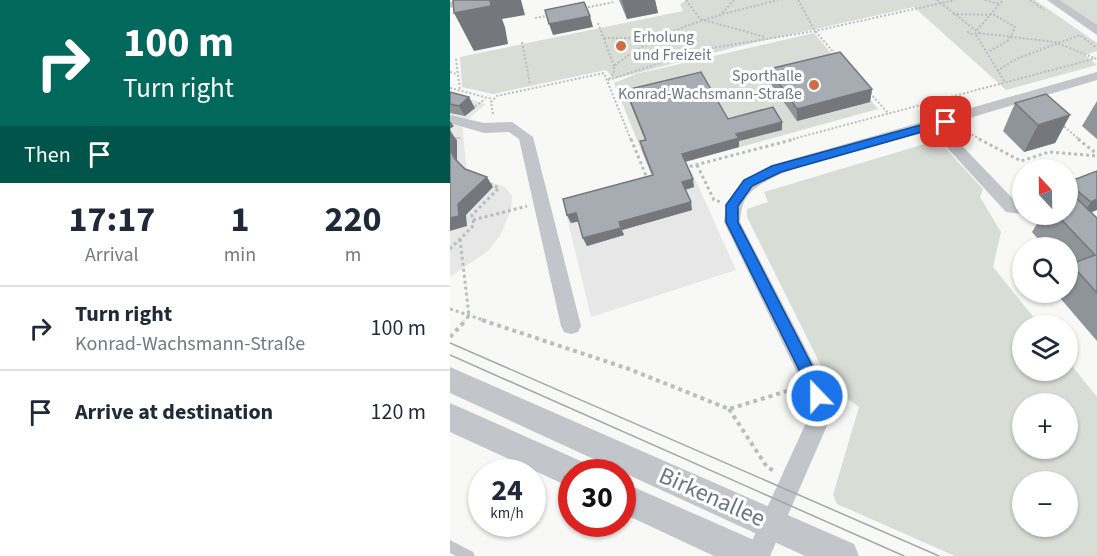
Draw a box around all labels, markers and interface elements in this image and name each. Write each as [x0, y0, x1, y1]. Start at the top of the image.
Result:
text: 100 m [123, 13, 234, 73]
icon: right [24, 24, 102, 102]
place label: Erholung und Freizeit [633, 26, 712, 66]
marker: Erholung und Freizeit [614, 39, 628, 53]
place label: Sporthalle Konrad-Wachsmann-Straße [618, 65, 802, 105]
text: Turn right [123, 69, 234, 108]
marker: Sporthalle Konrad-Wachsmann-Straße [807, 78, 821, 92]
pin [920, 96, 971, 147]
icon: arrive [929, 105, 962, 138]
icon: arrive [83, 138, 116, 171]
text: Then [24, 139, 71, 171]
north arrow [1012, 159, 1078, 225]
map controls [1012, 159, 1078, 537]
text: 17:17 [68, 194, 155, 245]
text: 1 [230, 194, 249, 245]
text: 220 [325, 194, 382, 245]
button: search [1012, 237, 1078, 303]
text: Arrival [85, 241, 139, 269]
text: min [224, 241, 256, 269]
text: m [345, 241, 361, 269]
text: Turn right [75, 298, 172, 330]
icon: right [24, 312, 57, 345]
text: 100 m [371, 312, 426, 344]
button: layers [1012, 315, 1078, 381]
text: Konrad-Wachsmann-Straße [75, 330, 305, 358]
position arrow [785, 364, 849, 428]
button: + [1012, 393, 1078, 459]
icon: arrive [24, 396, 57, 429]
text: Arrive at destination [75, 396, 273, 428]
text: 120 m [371, 396, 426, 428]
street label: Birkenallee [653, 458, 771, 536]
speed limit sign: 30 [558, 459, 636, 537]
text: 24 [491, 469, 523, 512]
button: − [1012, 471, 1078, 537]
text: km/h [490, 503, 524, 524]

